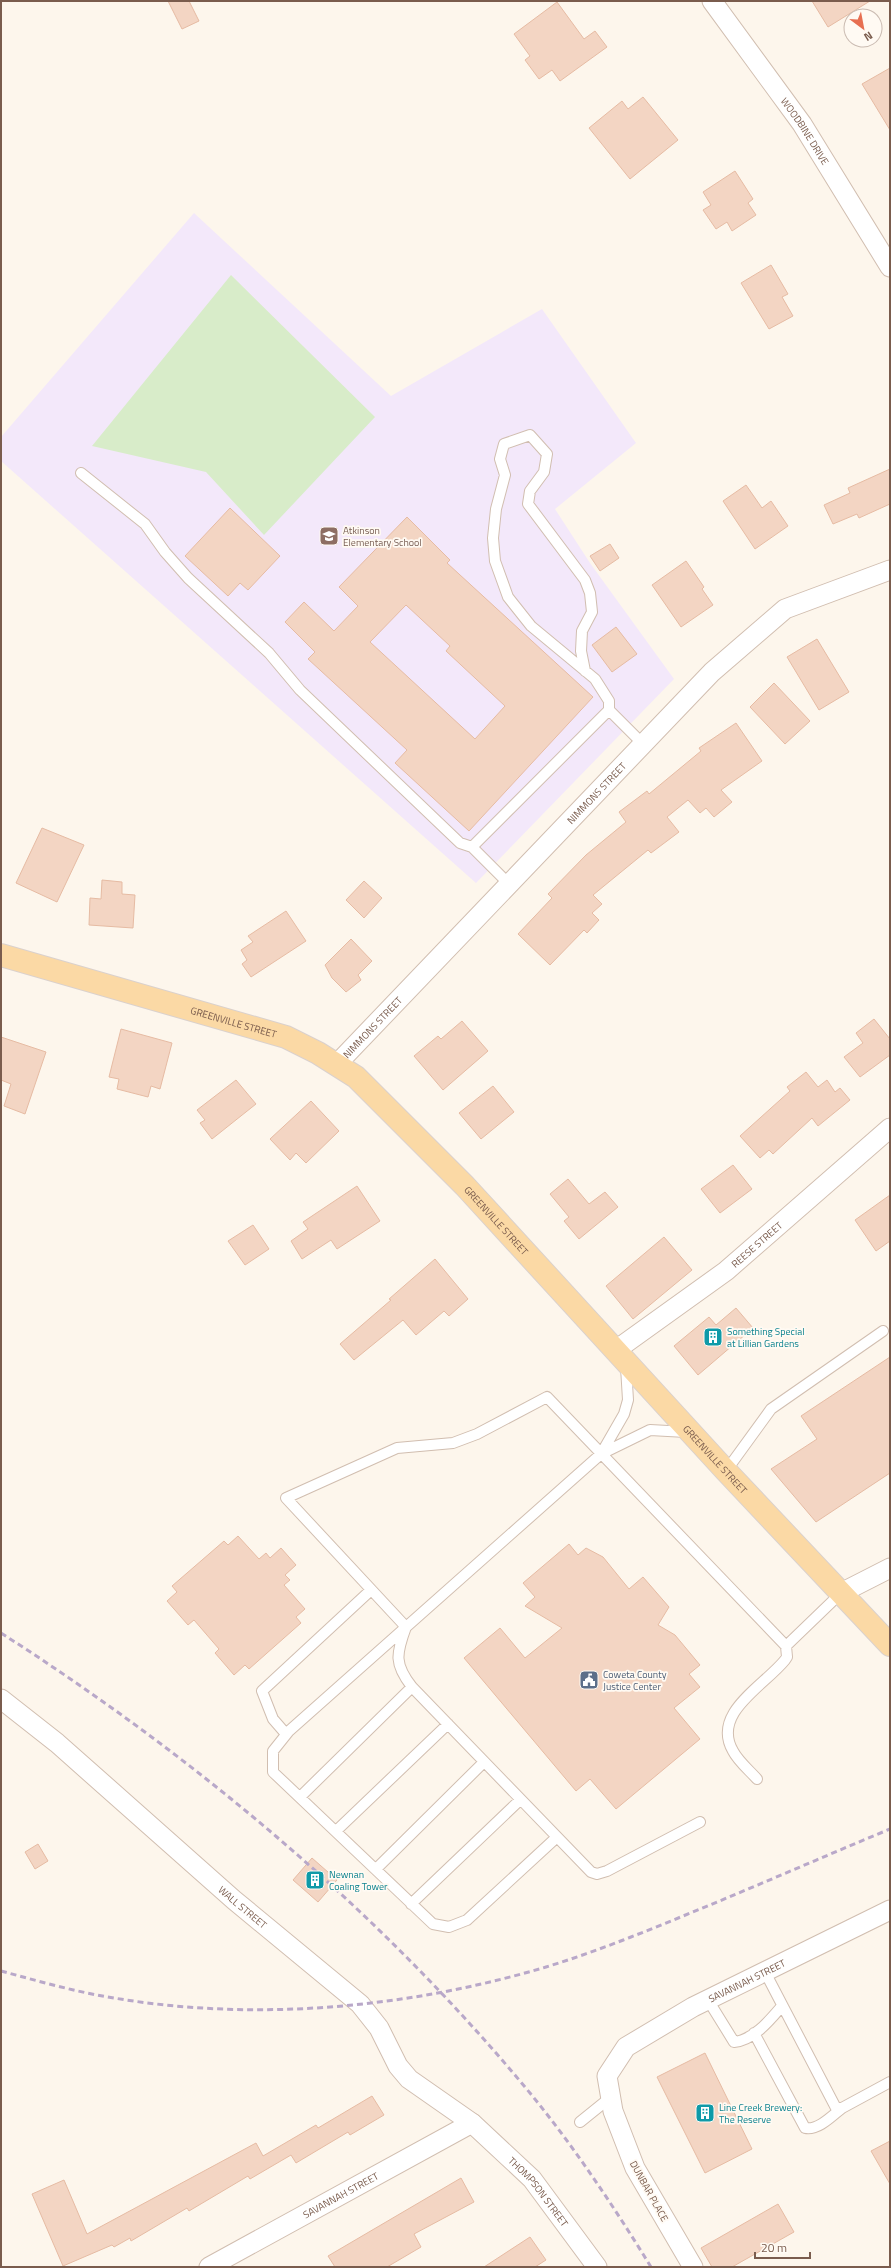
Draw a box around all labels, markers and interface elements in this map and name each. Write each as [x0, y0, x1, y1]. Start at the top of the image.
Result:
north arrow [843, 8, 883, 48]
text: N [861, 28, 876, 45]
street label: WOODBINE DRIVE [777, 94, 833, 168]
place label: Atkinson Elementary School [343, 523, 422, 550]
school or university icon: Atkinson Elementary School [318, 525, 340, 547]
street label: NIMMONS STREET [563, 758, 630, 827]
street label: NIMMONS STREET [339, 992, 406, 1061]
street label: GREENVILLE STREET [189, 1002, 279, 1042]
street label: GREENVILLE STREET [461, 1182, 533, 1259]
street label: REESE STREET [728, 1217, 786, 1271]
place label: Something Special at Lillian Gardens [727, 1324, 804, 1351]
building icon: Something Special at Lillian Gardens [702, 1326, 724, 1348]
street label: GREENVILLE STREET [680, 1421, 752, 1497]
place label: Coweta County Justice Center [603, 1667, 667, 1694]
public building icon: Coweta County Justice Center [578, 1669, 600, 1691]
place label: Newnan Coaling Tower [329, 1867, 388, 1894]
building icon: Newnan Coaling Tower [304, 1869, 326, 1891]
street label: WALL STREET [215, 1882, 271, 1932]
street label: SAVANNAH STREET [706, 1955, 789, 2006]
place label: Line Creek Brewery: The Reserve [719, 2100, 802, 2127]
building icon: Line Creek Brewery: The Reserve [694, 2102, 716, 2124]
street label: THOMPSON STREET [505, 2153, 573, 2230]
street label: DUNBAR PLACE [626, 2158, 672, 2225]
street label: SAVANNAH STREET [300, 2168, 382, 2222]
scale bar [755, 2234, 810, 2260]
text: 20 m [761, 2238, 787, 2257]

